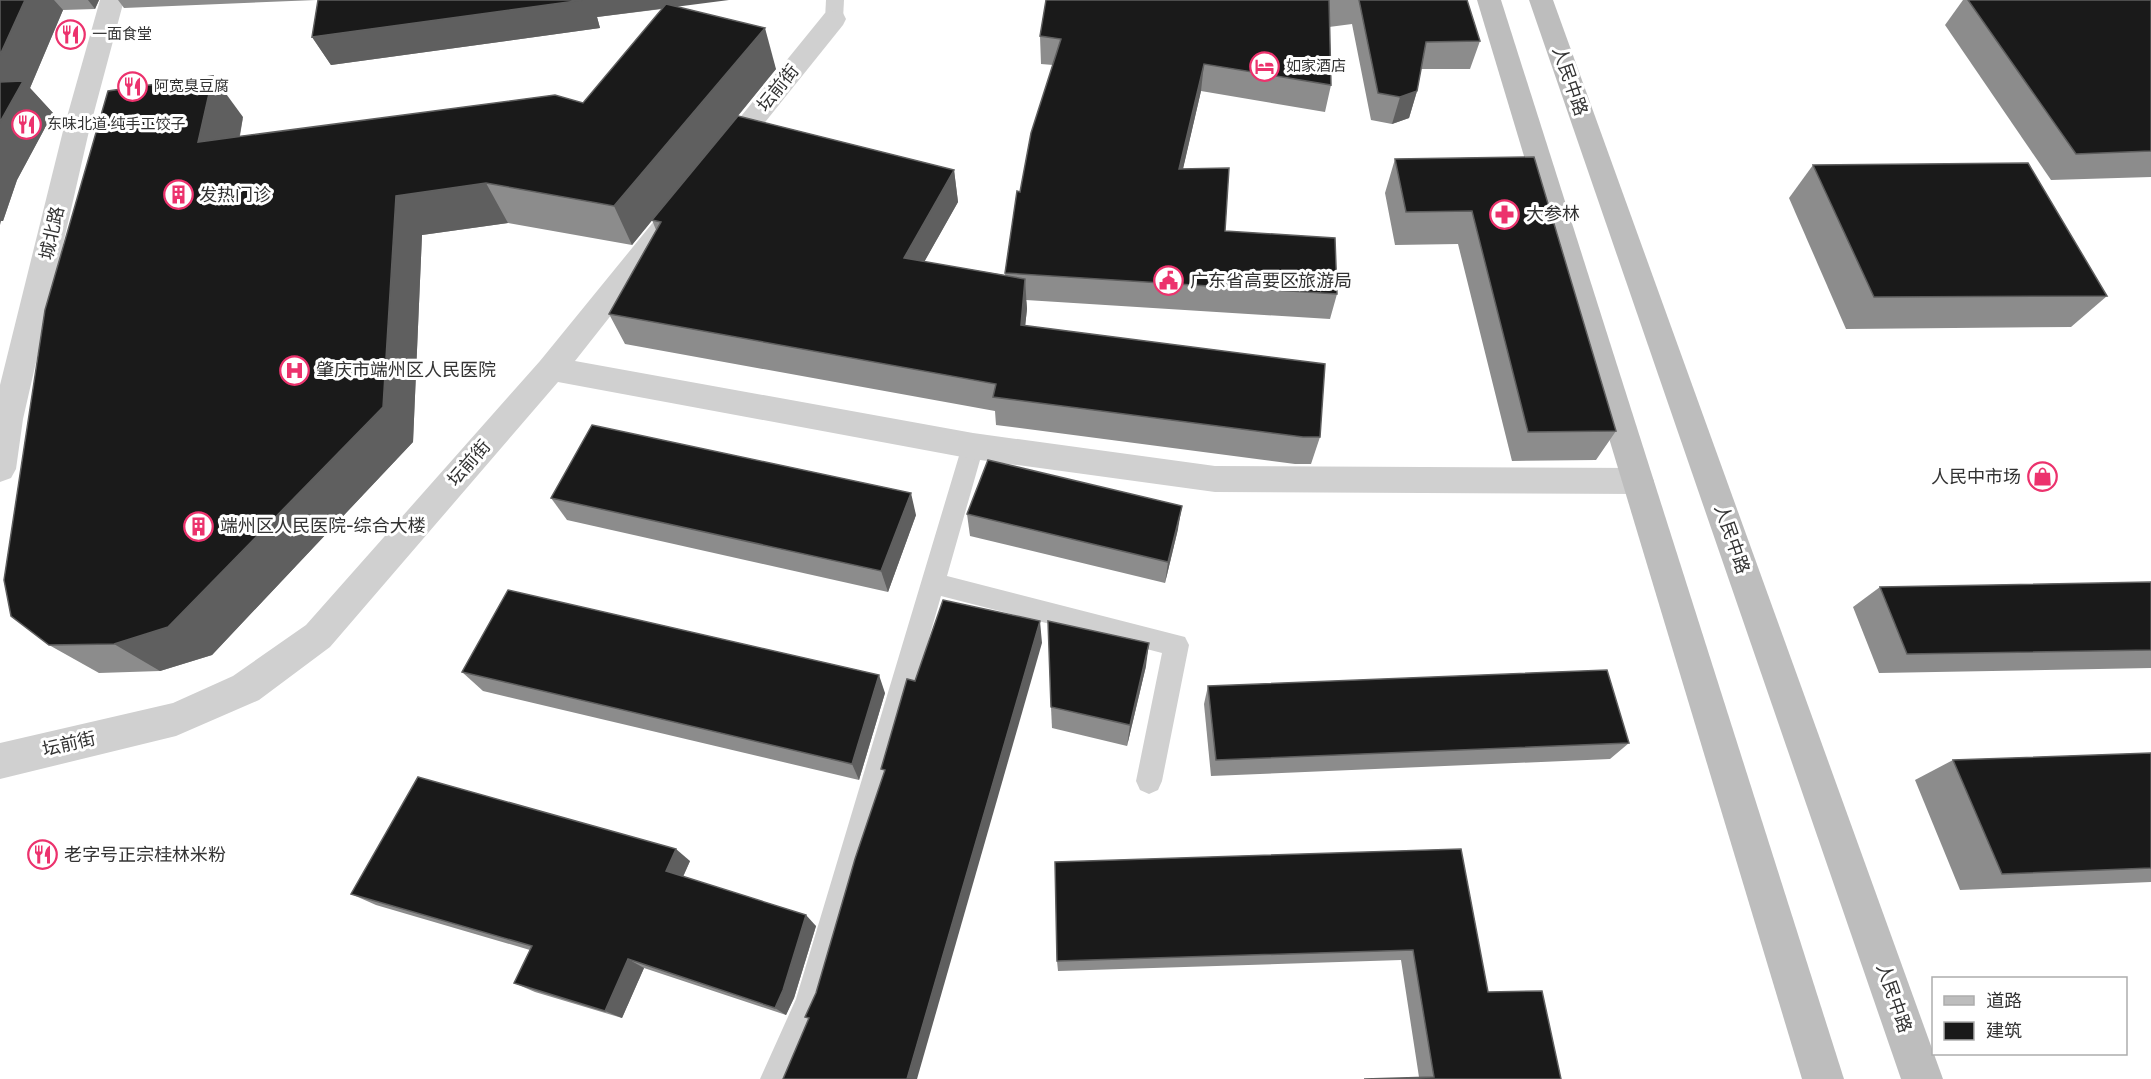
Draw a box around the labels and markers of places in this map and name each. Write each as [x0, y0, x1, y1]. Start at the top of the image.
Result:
restaurant icon: 一面食堂 [55, 18, 87, 50]
place label: 一面食堂 [92, 25, 152, 43]
hotel icon: 如家酒店 [1249, 50, 1281, 82]
place label: 如家酒店 [1286, 57, 1346, 75]
restaurant icon: 阿宽臭豆腐 [117, 70, 149, 102]
place label: 阿宽臭豆腐 [154, 77, 229, 95]
restaurant icon: 东味北道·纯手工饺子 [10, 108, 42, 140]
place label: 东味北道·纯手工饺子 [47, 115, 186, 133]
building icon: 发热门诊 [162, 179, 194, 211]
place label: 发热门诊 [199, 184, 271, 206]
pharmacy icon: 大参林 [1489, 198, 1521, 230]
place label: 大参林 [1526, 203, 1580, 225]
public building icon: 广东省高要区旅游局 [1153, 265, 1185, 297]
place label: 广东省高要区旅游局 [1190, 270, 1352, 292]
hospital icon: 肇庆市端州区人民医院 [279, 354, 311, 386]
place label: 肇庆市端州区人民医院 [316, 359, 496, 381]
shop icon: 人民中市场 [2026, 461, 2058, 493]
place label: 人民中市场 [1931, 466, 2021, 488]
building icon: 端州区人民医院-综合大楼 [183, 510, 215, 542]
place label: 端州区人民医院-综合大楼 [220, 515, 426, 537]
restaurant icon: 老字号正宗桂林米粉 [27, 839, 59, 871]
place label: 老字号正宗桂林米粉 [64, 844, 226, 866]

